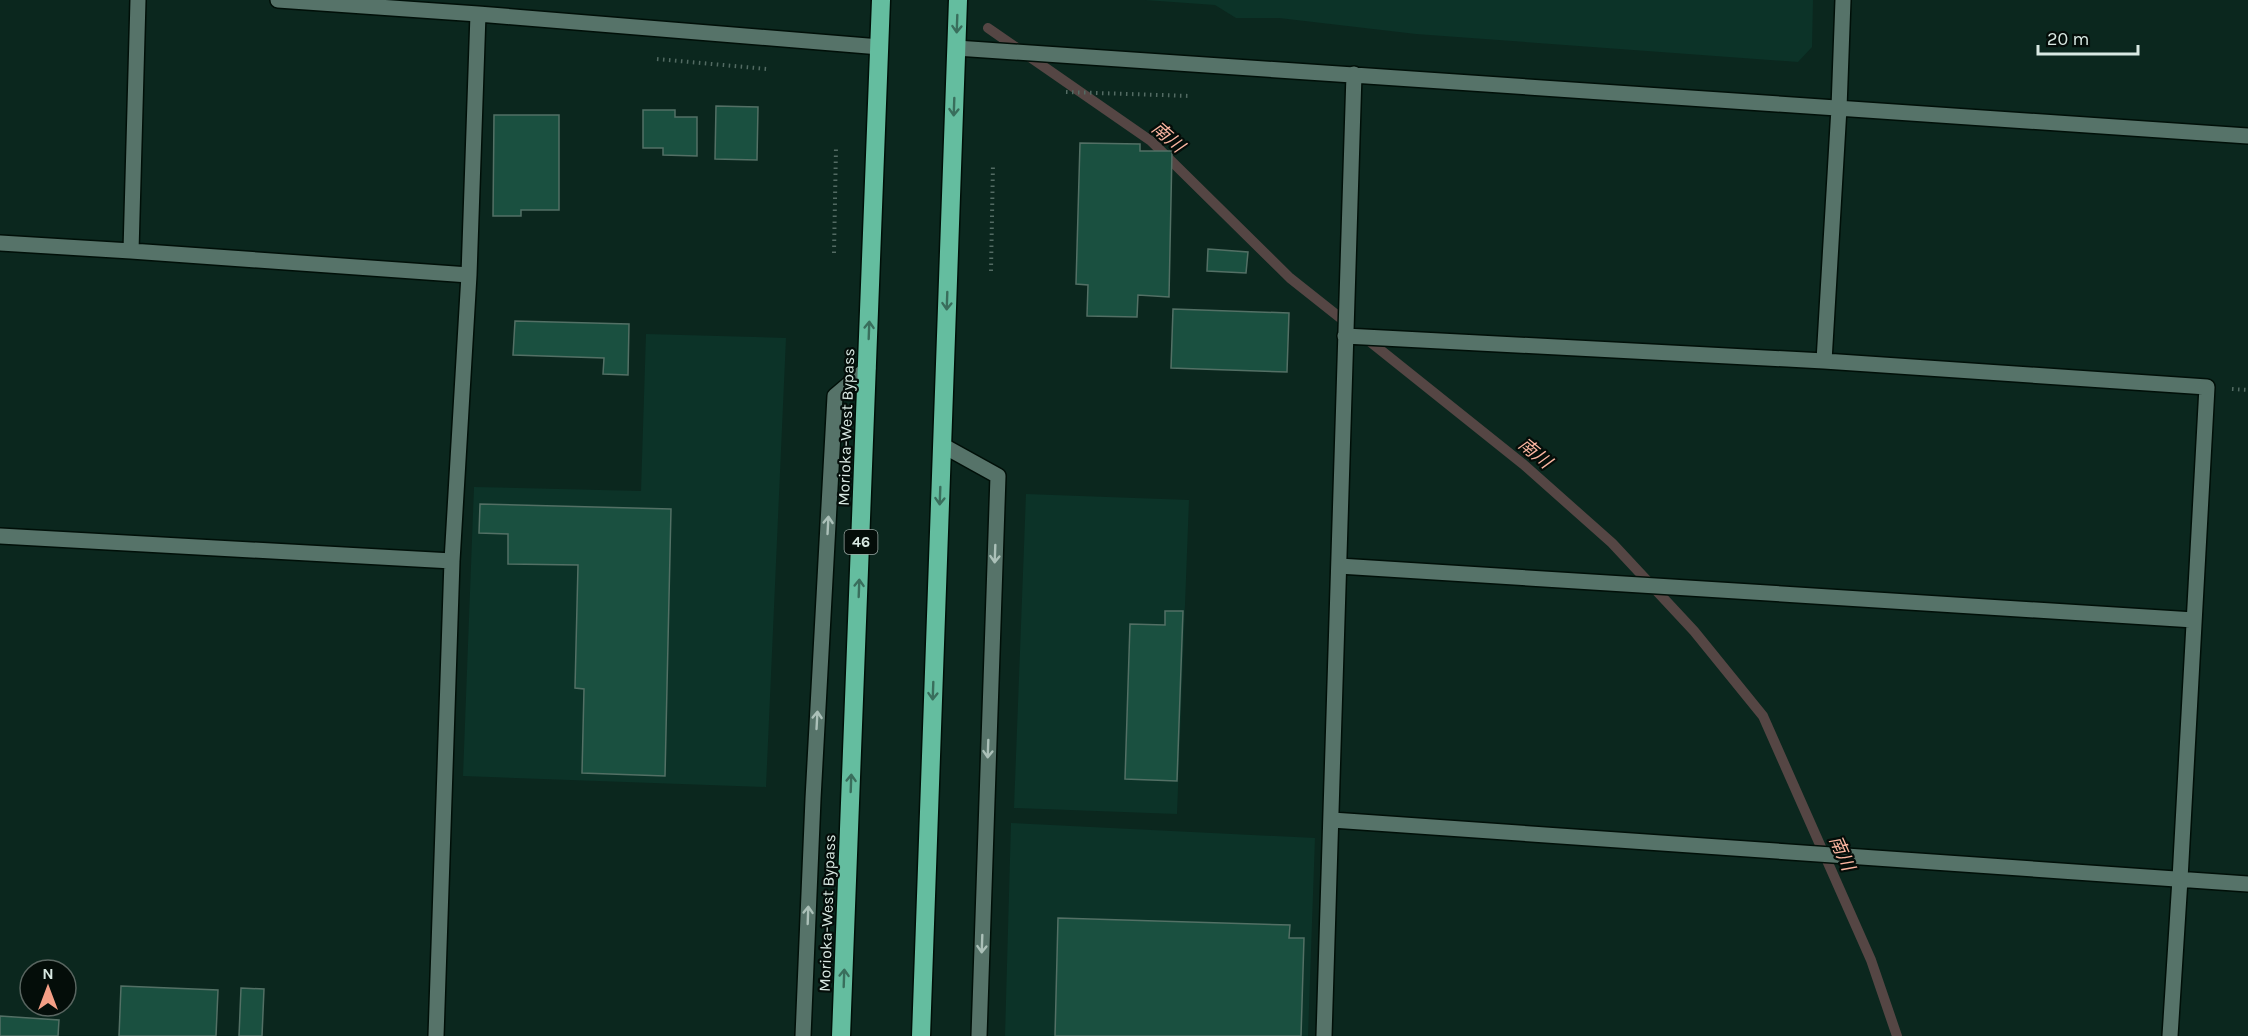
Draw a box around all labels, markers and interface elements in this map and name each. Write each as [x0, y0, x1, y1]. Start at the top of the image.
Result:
one-way arrow [951, 14, 962, 34]
scale bar [2038, 18, 2138, 56]
text: 20 m [2047, 28, 2089, 50]
one-way arrow [948, 96, 959, 116]
water label: 南川 [1147, 117, 1190, 158]
one-way arrow [941, 291, 952, 311]
one-way arrow [863, 321, 875, 341]
street label: Morioka-West Bypass [834, 348, 858, 506]
water label: 南川 [1514, 433, 1557, 474]
one-way arrow [934, 486, 945, 506]
one-way arrow [822, 516, 833, 536]
road number: 46 [844, 530, 878, 554]
one-way arrow [989, 544, 1001, 564]
one-way arrow [853, 578, 864, 598]
one-way arrow [927, 681, 939, 701]
one-way arrow [812, 710, 823, 730]
one-way arrow [983, 739, 994, 759]
one-way arrow [846, 773, 857, 793]
water label: 南川 [1825, 832, 1860, 876]
street label: Morioka-West Bypass [815, 834, 839, 992]
one-way arrow [803, 905, 814, 925]
one-way arrow [976, 933, 988, 953]
north arrow [18, 958, 78, 1018]
text: N [42, 964, 54, 983]
one-way arrow [838, 968, 849, 988]

